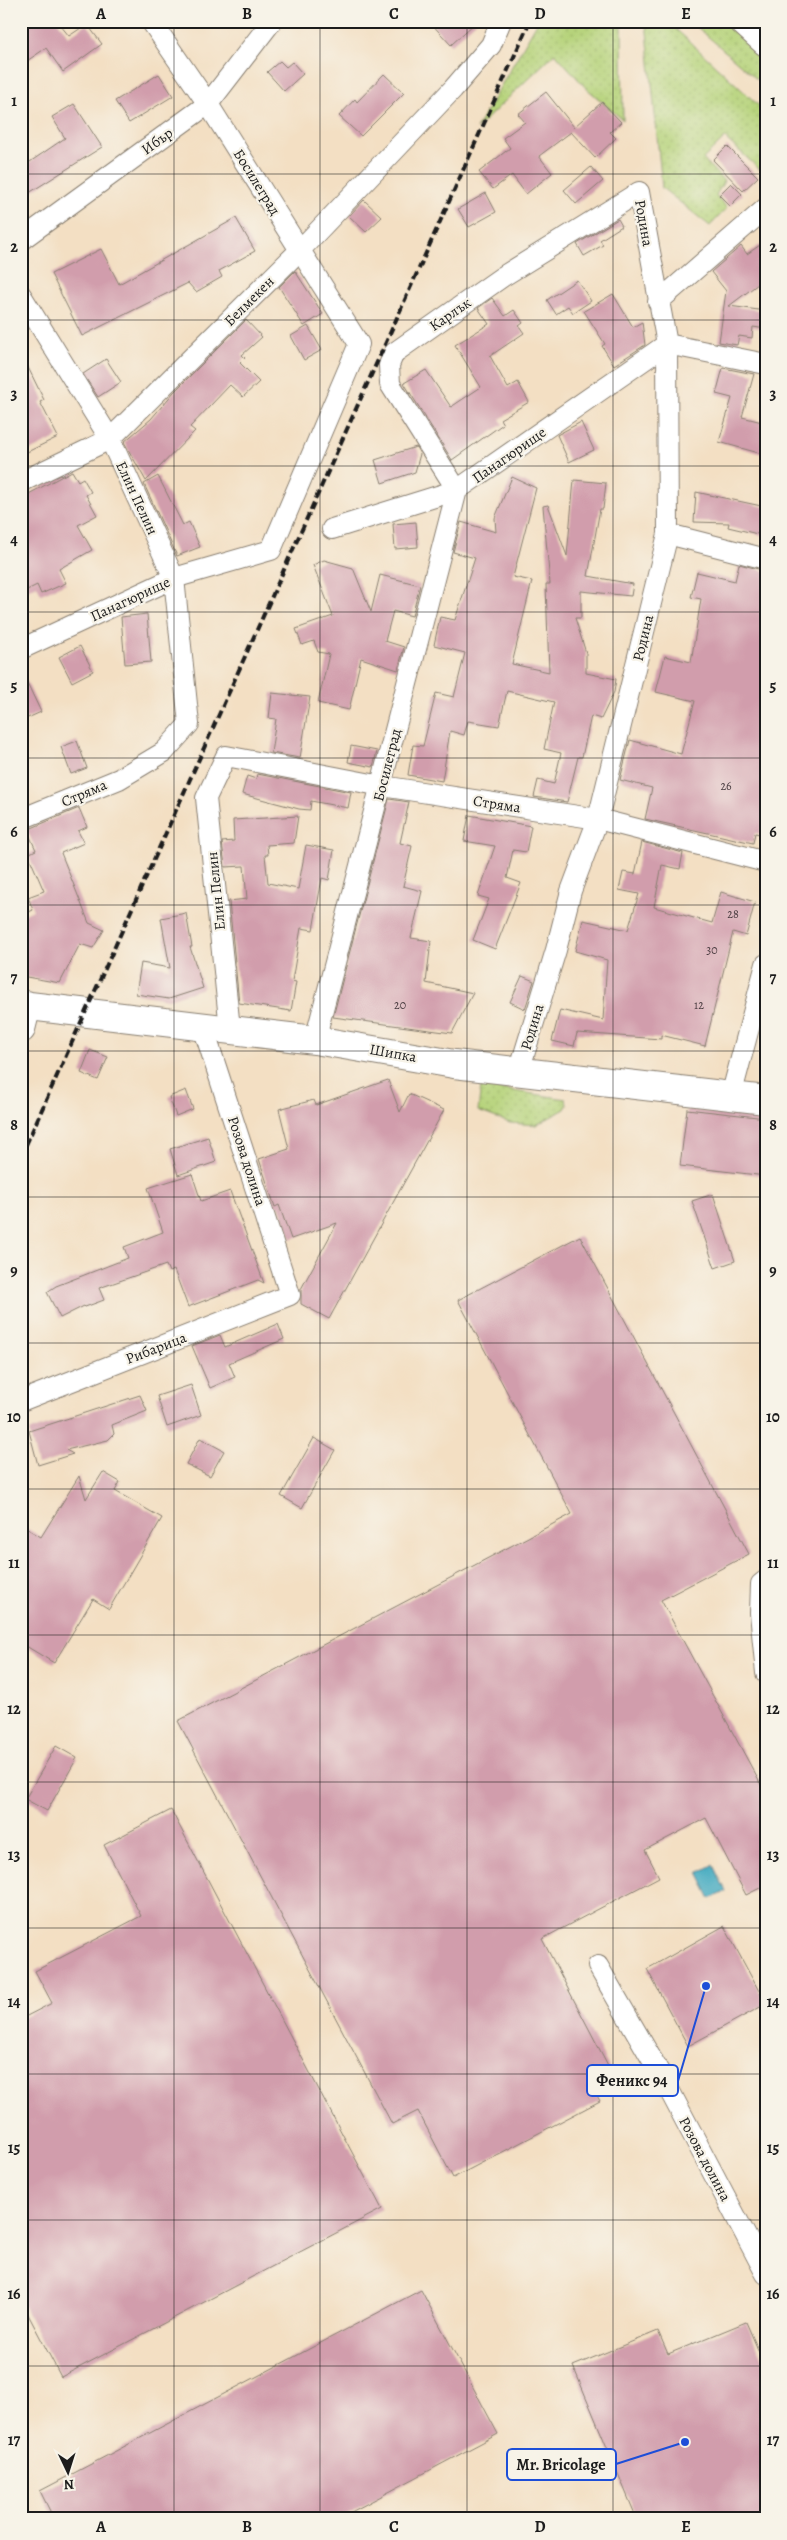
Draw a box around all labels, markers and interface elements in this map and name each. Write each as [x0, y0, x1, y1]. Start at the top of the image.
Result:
text: A [95, 3, 107, 25]
text: B [242, 3, 252, 25]
text: C [389, 3, 399, 25]
text: D [534, 3, 546, 25]
text: E [681, 3, 691, 25]
text: 1 [11, 90, 17, 112]
text: 1 [770, 90, 776, 112]
street label: Ибър [137, 123, 177, 159]
street label: Босилеград [229, 145, 285, 219]
street label: Родина [630, 198, 658, 248]
text: 2 [10, 236, 18, 258]
text: 2 [769, 236, 777, 258]
street label: Белмекен [220, 271, 279, 330]
street label: Карлък [425, 292, 475, 336]
text: 3 [11, 383, 18, 405]
text: 3 [770, 383, 777, 405]
street label: Панагюрище [468, 422, 550, 488]
street label: Елин Пелин [111, 458, 163, 538]
text: 4 [10, 529, 18, 551]
text: 4 [769, 529, 777, 551]
street label: Панагюрище [87, 572, 173, 626]
street label: Родина [628, 613, 658, 663]
text: 5 [11, 675, 18, 697]
text: 5 [770, 675, 777, 697]
street label: Босилеград [368, 726, 406, 804]
street label: Стряма [58, 774, 110, 812]
house number: 26 [720, 778, 732, 794]
street label: Стряма [472, 790, 522, 818]
text: 6 [10, 821, 18, 843]
text: 6 [769, 821, 777, 843]
street label: Елин Пелин [202, 850, 230, 931]
house number: 28 [727, 906, 739, 922]
house number: 30 [706, 942, 718, 958]
text: 7 [11, 967, 18, 989]
text: 7 [770, 967, 777, 989]
house number: 20 [394, 997, 406, 1013]
house number: 12 [694, 997, 704, 1013]
street label: Родина [516, 1002, 548, 1052]
street label: Шипка [368, 1039, 418, 1067]
text: 8 [10, 1114, 18, 1136]
street label: Розова долина [223, 1114, 271, 1208]
text: 8 [769, 1114, 777, 1136]
text: 9 [10, 1260, 18, 1282]
text: 9 [769, 1260, 777, 1282]
street label: Рибарица [123, 1327, 189, 1369]
text: 10 [7, 1406, 21, 1428]
text: 10 [766, 1406, 780, 1428]
text: 11 [8, 1552, 20, 1574]
text: 11 [767, 1552, 779, 1574]
text: 12 [7, 1698, 21, 1720]
text: 12 [766, 1698, 780, 1720]
text: 13 [8, 1844, 20, 1866]
text: 13 [767, 1844, 779, 1866]
text: 14 [7, 1991, 21, 2013]
text: 14 [766, 1991, 780, 2013]
callout: Феникс 94 [587, 2065, 678, 2096]
text: Феникс 94 [596, 2070, 668, 2092]
street label: Розова долина [674, 2113, 736, 2205]
text: 15 [8, 2137, 20, 2159]
text: 15 [767, 2137, 779, 2159]
text: 16 [7, 2283, 21, 2305]
text: 16 [766, 2283, 780, 2305]
text: 17 [8, 2429, 20, 2451]
text: 17 [767, 2429, 779, 2451]
north arrow [42, 2448, 92, 2498]
callout: Mr. Bricolage [507, 2449, 616, 2480]
text: Mr. Bricolage [516, 2454, 606, 2476]
text: N [63, 2475, 75, 2494]
text: A [95, 2516, 107, 2538]
text: B [242, 2516, 252, 2538]
text: C [389, 2516, 399, 2538]
text: D [534, 2516, 546, 2538]
text: E [681, 2516, 691, 2538]

